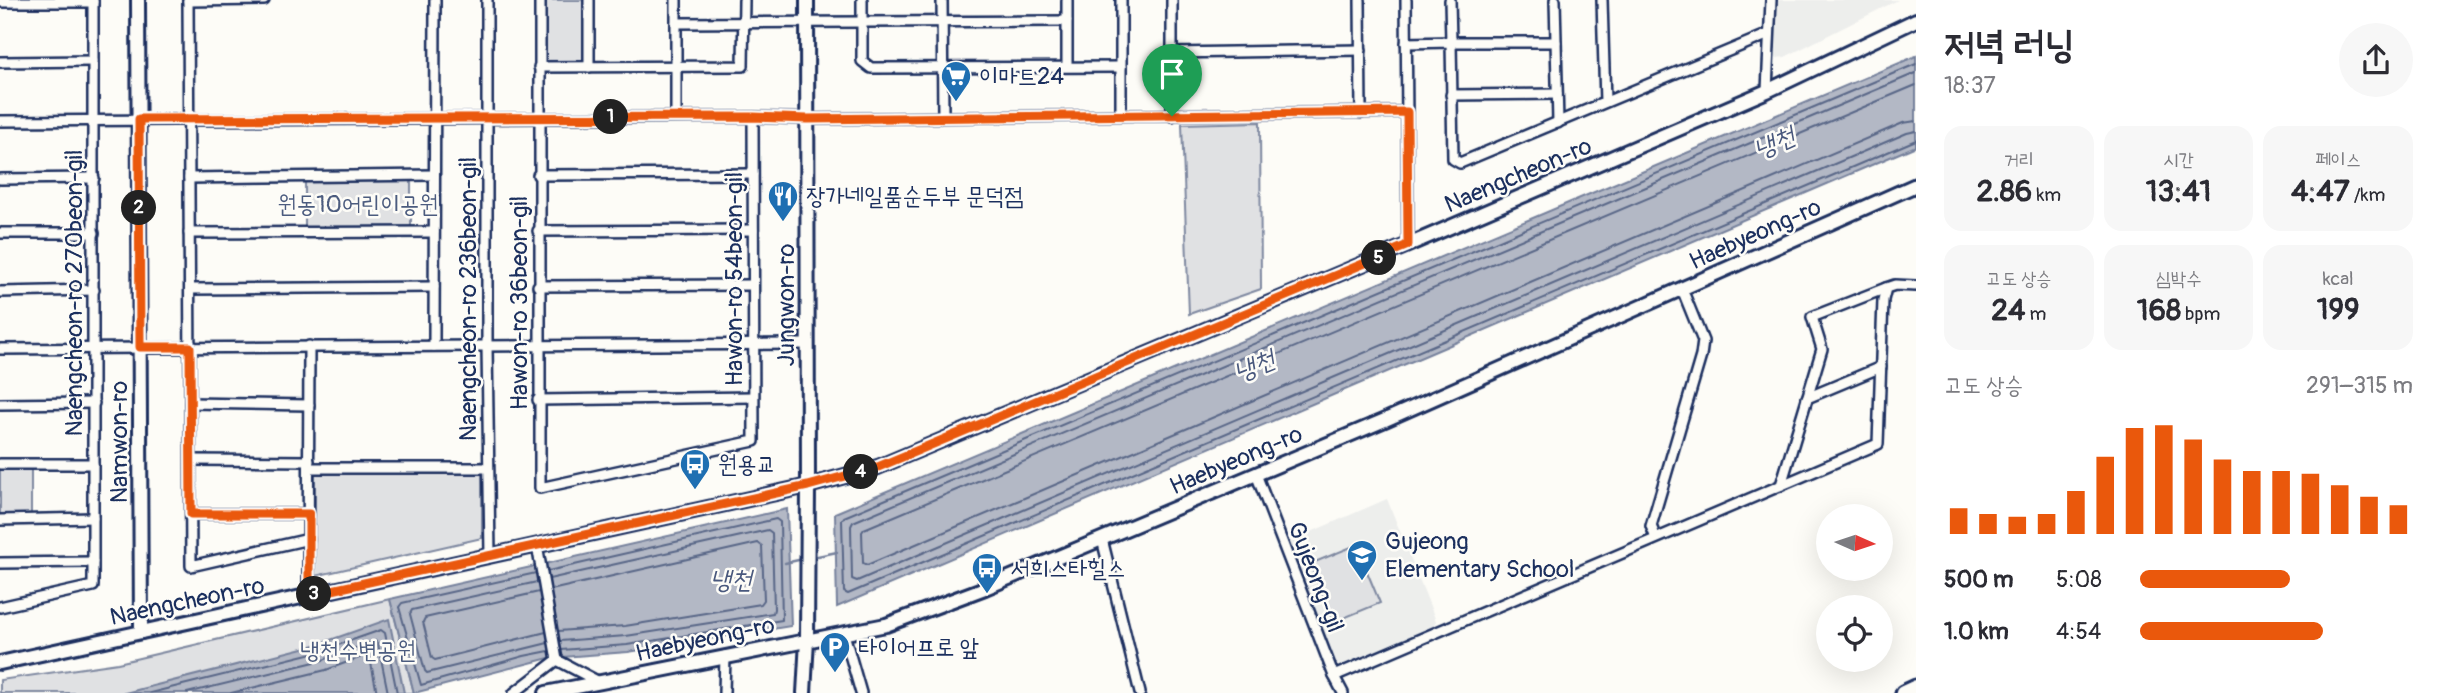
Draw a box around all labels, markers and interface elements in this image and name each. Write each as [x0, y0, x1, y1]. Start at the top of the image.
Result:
text: 저녁 러닝 [1944, 21, 2075, 69]
button: share [2339, 23, 2413, 97]
pin [1142, 44, 1202, 116]
icon: arrive [1153, 55, 1191, 93]
supermarket icon: 이마트24 [939, 59, 973, 103]
place label: 이마트24 [979, 62, 1064, 91]
text: 18:37 [1944, 71, 1996, 100]
pin: 1 [594, 100, 628, 134]
text: 1 [607, 104, 614, 128]
water label: 냉천 [1749, 119, 1803, 166]
street label: Naengcheon-ro [1440, 131, 1596, 220]
text: 거리 [2004, 148, 2034, 172]
text: 시간 [2163, 148, 2194, 172]
text: 페이스 [2315, 148, 2361, 172]
street label: Naengcheon-ro 270beon-gil [60, 150, 89, 436]
street label: Naengcheon-ro 236beon-gil [454, 157, 483, 441]
street label: Hawon-ro 54beon-gil [720, 172, 749, 386]
text: 2.86 [1976, 173, 2032, 210]
text: 13:41 [2146, 173, 2211, 210]
text: 4:47 [2291, 173, 2350, 210]
restaurant icon: 장가네일품순두부 문덕점 [766, 179, 800, 223]
place label: 장가네일품순두부 문덕점 [806, 182, 1024, 211]
text: km [2032, 183, 2061, 207]
text: /km [2350, 183, 2385, 207]
pin: 2 [122, 190, 156, 226]
park label: 원동10어린이공원 [278, 190, 438, 219]
street label: Haebyeong-ro [1685, 192, 1826, 276]
text: 2 [133, 195, 144, 219]
street label: Hawon-ro 36beon-gil [505, 196, 534, 410]
pin: 5 [1362, 240, 1396, 276]
street label: Jungwon-ro [772, 243, 801, 366]
text: 5 [1373, 245, 1384, 269]
text: 고도 상승 [1986, 267, 2051, 291]
text: 심박수 [2156, 267, 2201, 291]
text: kcal [2323, 267, 2354, 291]
text: 199 [2317, 291, 2359, 328]
text: 24 [1991, 292, 2025, 329]
text: 168 [2137, 292, 2181, 329]
text: m [2025, 302, 2046, 326]
text: bpm [2181, 302, 2220, 326]
water label: 냉천 [1229, 342, 1283, 389]
text: 고도 상승 [1944, 371, 2023, 400]
text: 291–315 m [2306, 371, 2413, 400]
street label: Namwon-ro [105, 381, 134, 503]
street label: Haebyeong-ro [1165, 419, 1307, 501]
bus stop icon: 원용교 [678, 447, 712, 491]
place label: 원용교 [718, 450, 776, 479]
pin: 4 [844, 454, 878, 490]
text: 4 [855, 459, 866, 483]
north arrow [1816, 504, 1894, 581]
map controls [1816, 504, 1893, 672]
street label: Gujeong-gil [1281, 518, 1350, 636]
place label: Gujeong Elementary School [1385, 527, 1575, 584]
school or university icon: Gujeong Elementary School [1345, 538, 1379, 582]
bus stop icon: 서희스타힐스 [970, 551, 1004, 595]
place label: 서희스타힐스 [1010, 554, 1126, 583]
water label: 냉천 [710, 564, 755, 596]
text: 500 m [1944, 565, 2013, 594]
text: 5:08 [2056, 565, 2102, 594]
street label: Naengcheon-ro [107, 571, 267, 632]
pin: 3 [296, 576, 332, 612]
text: 3 [308, 581, 319, 605]
button: locate [1816, 595, 1893, 672]
street label: Haebyeong-ro [633, 611, 777, 668]
text: 1.0 km [1944, 617, 2009, 646]
text: 4:54 [2056, 617, 2101, 646]
parking icon: 타이어프로 앞 [818, 630, 852, 674]
place label: 타이어프로 앞 [858, 633, 979, 662]
park label: 냉천수변공원 [300, 636, 416, 665]

